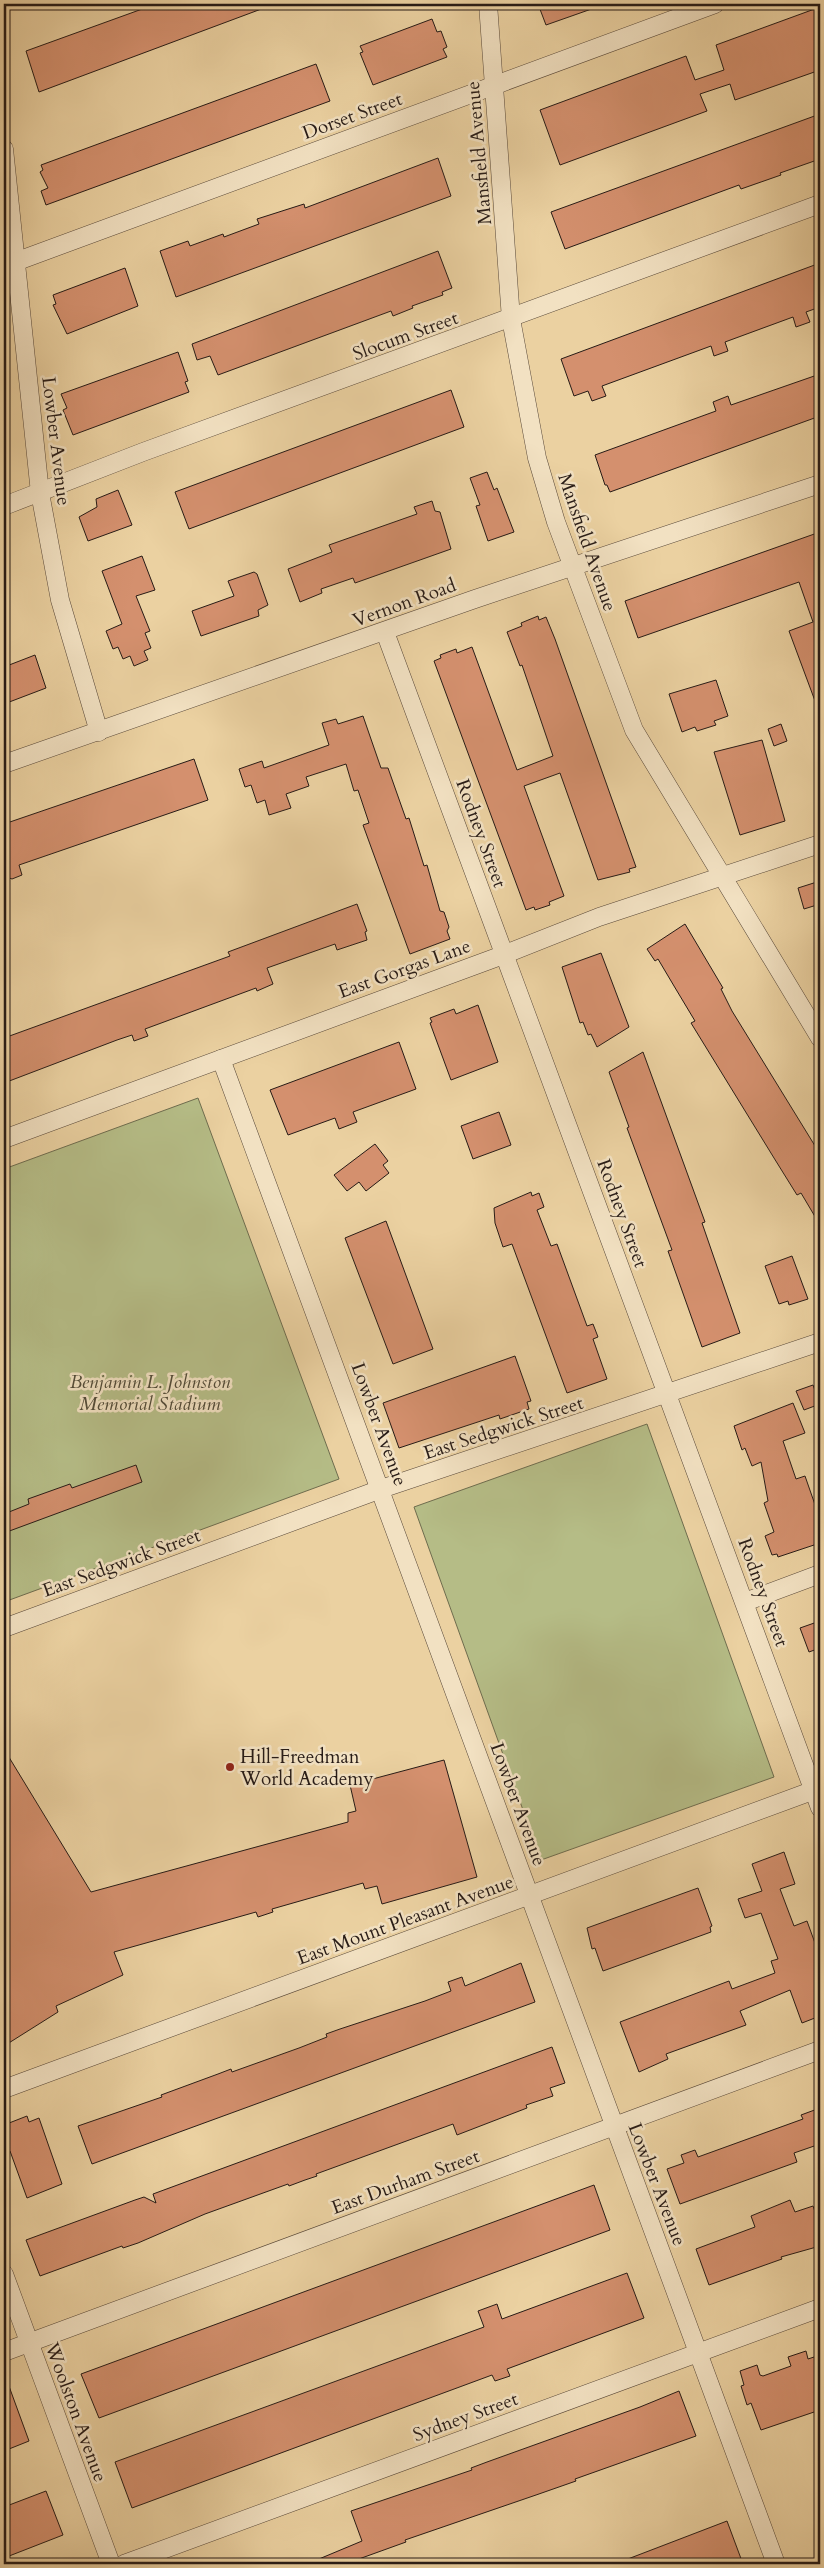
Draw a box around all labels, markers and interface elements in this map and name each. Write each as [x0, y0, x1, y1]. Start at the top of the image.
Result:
street label: Mansfield Avenue [460, 80, 498, 226]
street label: Dorset Street [299, 86, 406, 146]
street label: Slocum Street [349, 305, 462, 367]
street label: Lowber Avenue [35, 375, 77, 507]
street label: Mansfield Avenue [551, 470, 623, 615]
street label: Vernon Road [349, 572, 460, 634]
street label: Rodney Street [449, 775, 513, 891]
street label: East Gorgas Lane [335, 933, 474, 1005]
street label: Rodney Street [590, 1155, 654, 1271]
street label: Lowber Avenue [345, 1359, 413, 1490]
park label: Benjamin L. Johnston Memorial Stadium [70, 1369, 231, 1417]
street label: East Sedgwick Street [420, 1390, 587, 1466]
street label: East Sedgwick Street [39, 1522, 204, 1604]
street label: Rodney Street [731, 1534, 795, 1650]
street label: Lowber Avenue [484, 1739, 552, 1870]
place label: Hill-Freedman World Academy [239, 1744, 373, 1792]
marker: Hill-Freedman World Academy [224, 1761, 236, 1773]
street label: East Mount Pleasant Avenue [293, 1869, 517, 1971]
street label: Lowber Avenue [622, 2119, 692, 2249]
street label: East Durham Street [328, 2143, 483, 2221]
street label: Woolston Avenue [38, 2338, 113, 2486]
street label: Sydney Street [409, 2386, 521, 2448]

